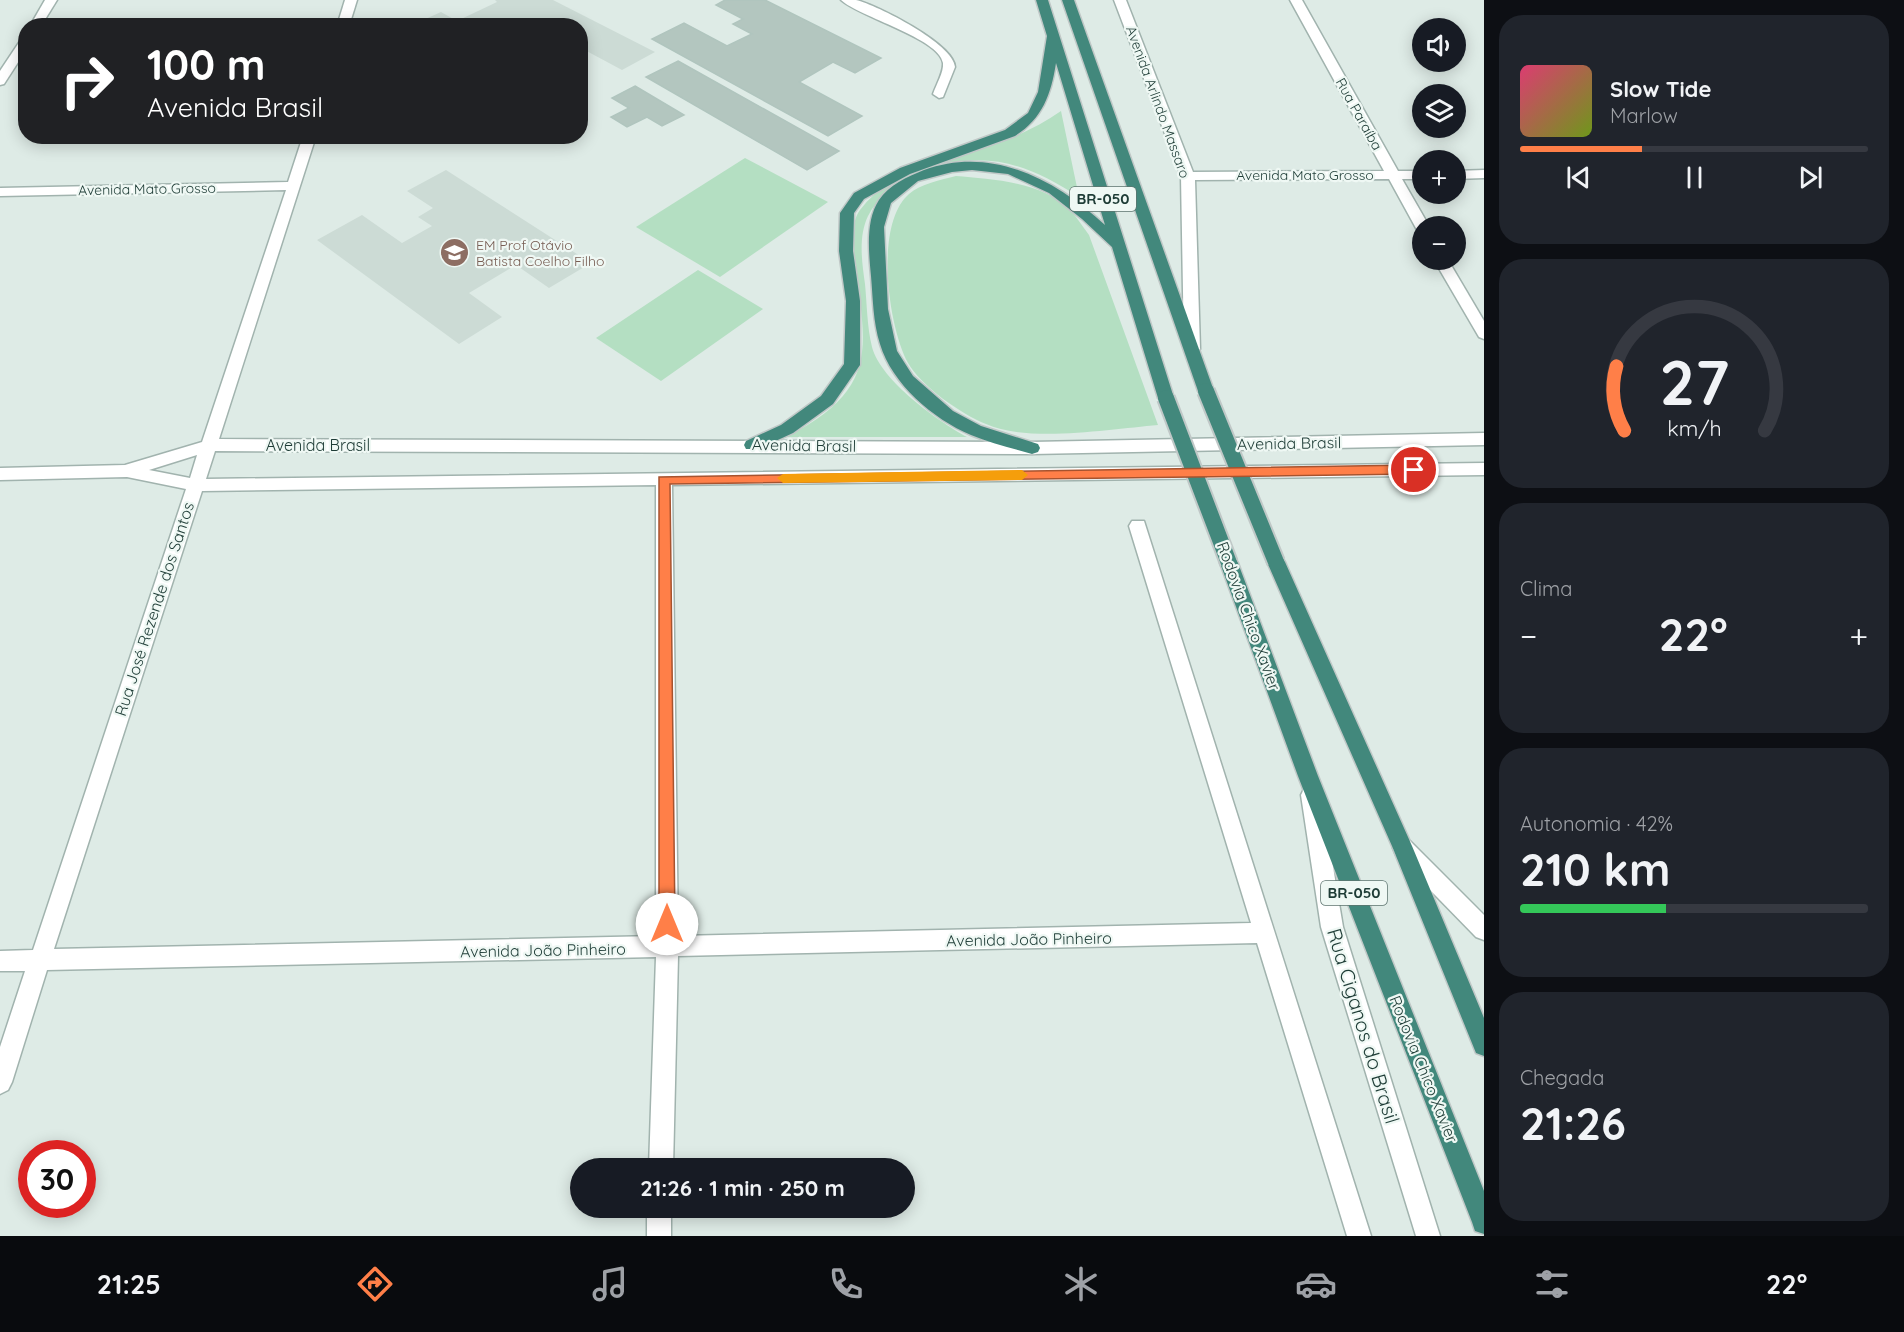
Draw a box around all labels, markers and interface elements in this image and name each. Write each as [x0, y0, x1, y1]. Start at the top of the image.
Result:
map controls [1412, 18, 1466, 270]
button: sound [1412, 18, 1466, 72]
street label: Avenida Arlindo Massaro [1122, 23, 1194, 181]
text: 100 m [147, 38, 265, 91]
icon: right [48, 42, 126, 120]
street label: Rua Paraíba [1332, 75, 1386, 153]
text: Slow Tide [1610, 75, 1711, 103]
button: layers [1412, 84, 1466, 138]
text: Avenida Brasil [147, 90, 323, 124]
text: Marlow [1610, 103, 1678, 128]
button: + [1412, 150, 1466, 204]
icon: previous [1562, 161, 1595, 194]
icon: pause [1678, 161, 1711, 194]
icon: next [1794, 161, 1827, 194]
street label: Avenida Mato Grosso [1236, 166, 1374, 184]
street label: Avenida Mato Grosso [78, 179, 216, 199]
road number: BR-050 [1070, 187, 1136, 211]
button: − [1412, 216, 1466, 270]
place label: EM Prof Otávio Batista Coelho Filho [476, 236, 604, 270]
school or university icon: EM Prof Otávio Batista Coelho Filho [439, 237, 471, 269]
text: 27 [1659, 343, 1729, 421]
text: km/h [1667, 415, 1721, 441]
street label: Avenida Brasil [1237, 432, 1341, 454]
street label: Avenida Brasil [752, 434, 856, 456]
street label: Avenida Brasil [266, 435, 370, 455]
pin [1388, 444, 1439, 495]
icon: arrive [1397, 453, 1430, 486]
street label: Rua José Rezende dos Santos [110, 500, 198, 718]
street label: Rodovia Chico Xavier [1213, 539, 1285, 693]
text: Clima [1520, 576, 1572, 601]
text: 22° [1659, 606, 1728, 662]
text: − [1520, 615, 1537, 656]
text: + [1849, 615, 1868, 656]
text: Autonomia · 42% [1520, 811, 1673, 836]
text: 210 km [1520, 841, 1670, 897]
road number: BR-050 [1321, 881, 1387, 905]
position arrow [635, 892, 699, 956]
street label: Rua Ciganos do Brasil [1322, 925, 1405, 1127]
street label: Avenida João Pinheiro [946, 928, 1112, 950]
street label: Avenida João Pinheiro [460, 939, 626, 961]
street label: Rodovia Chico Xavier [1385, 992, 1463, 1146]
text: Chegada [1520, 1065, 1604, 1090]
text: 21:26 [1520, 1095, 1626, 1151]
speed limit sign: 30 [18, 1140, 96, 1218]
text: 21:26 · 1 min · 250 m [640, 1174, 845, 1202]
icon: directions [354, 1263, 396, 1305]
icon: music [589, 1263, 631, 1305]
icon: phone [825, 1263, 867, 1305]
icon: climate [1060, 1263, 1102, 1305]
icon: car [1295, 1263, 1337, 1305]
icon: filters [1531, 1263, 1573, 1305]
text: 21:25 [97, 1267, 161, 1301]
text: 22° [1766, 1267, 1807, 1301]

